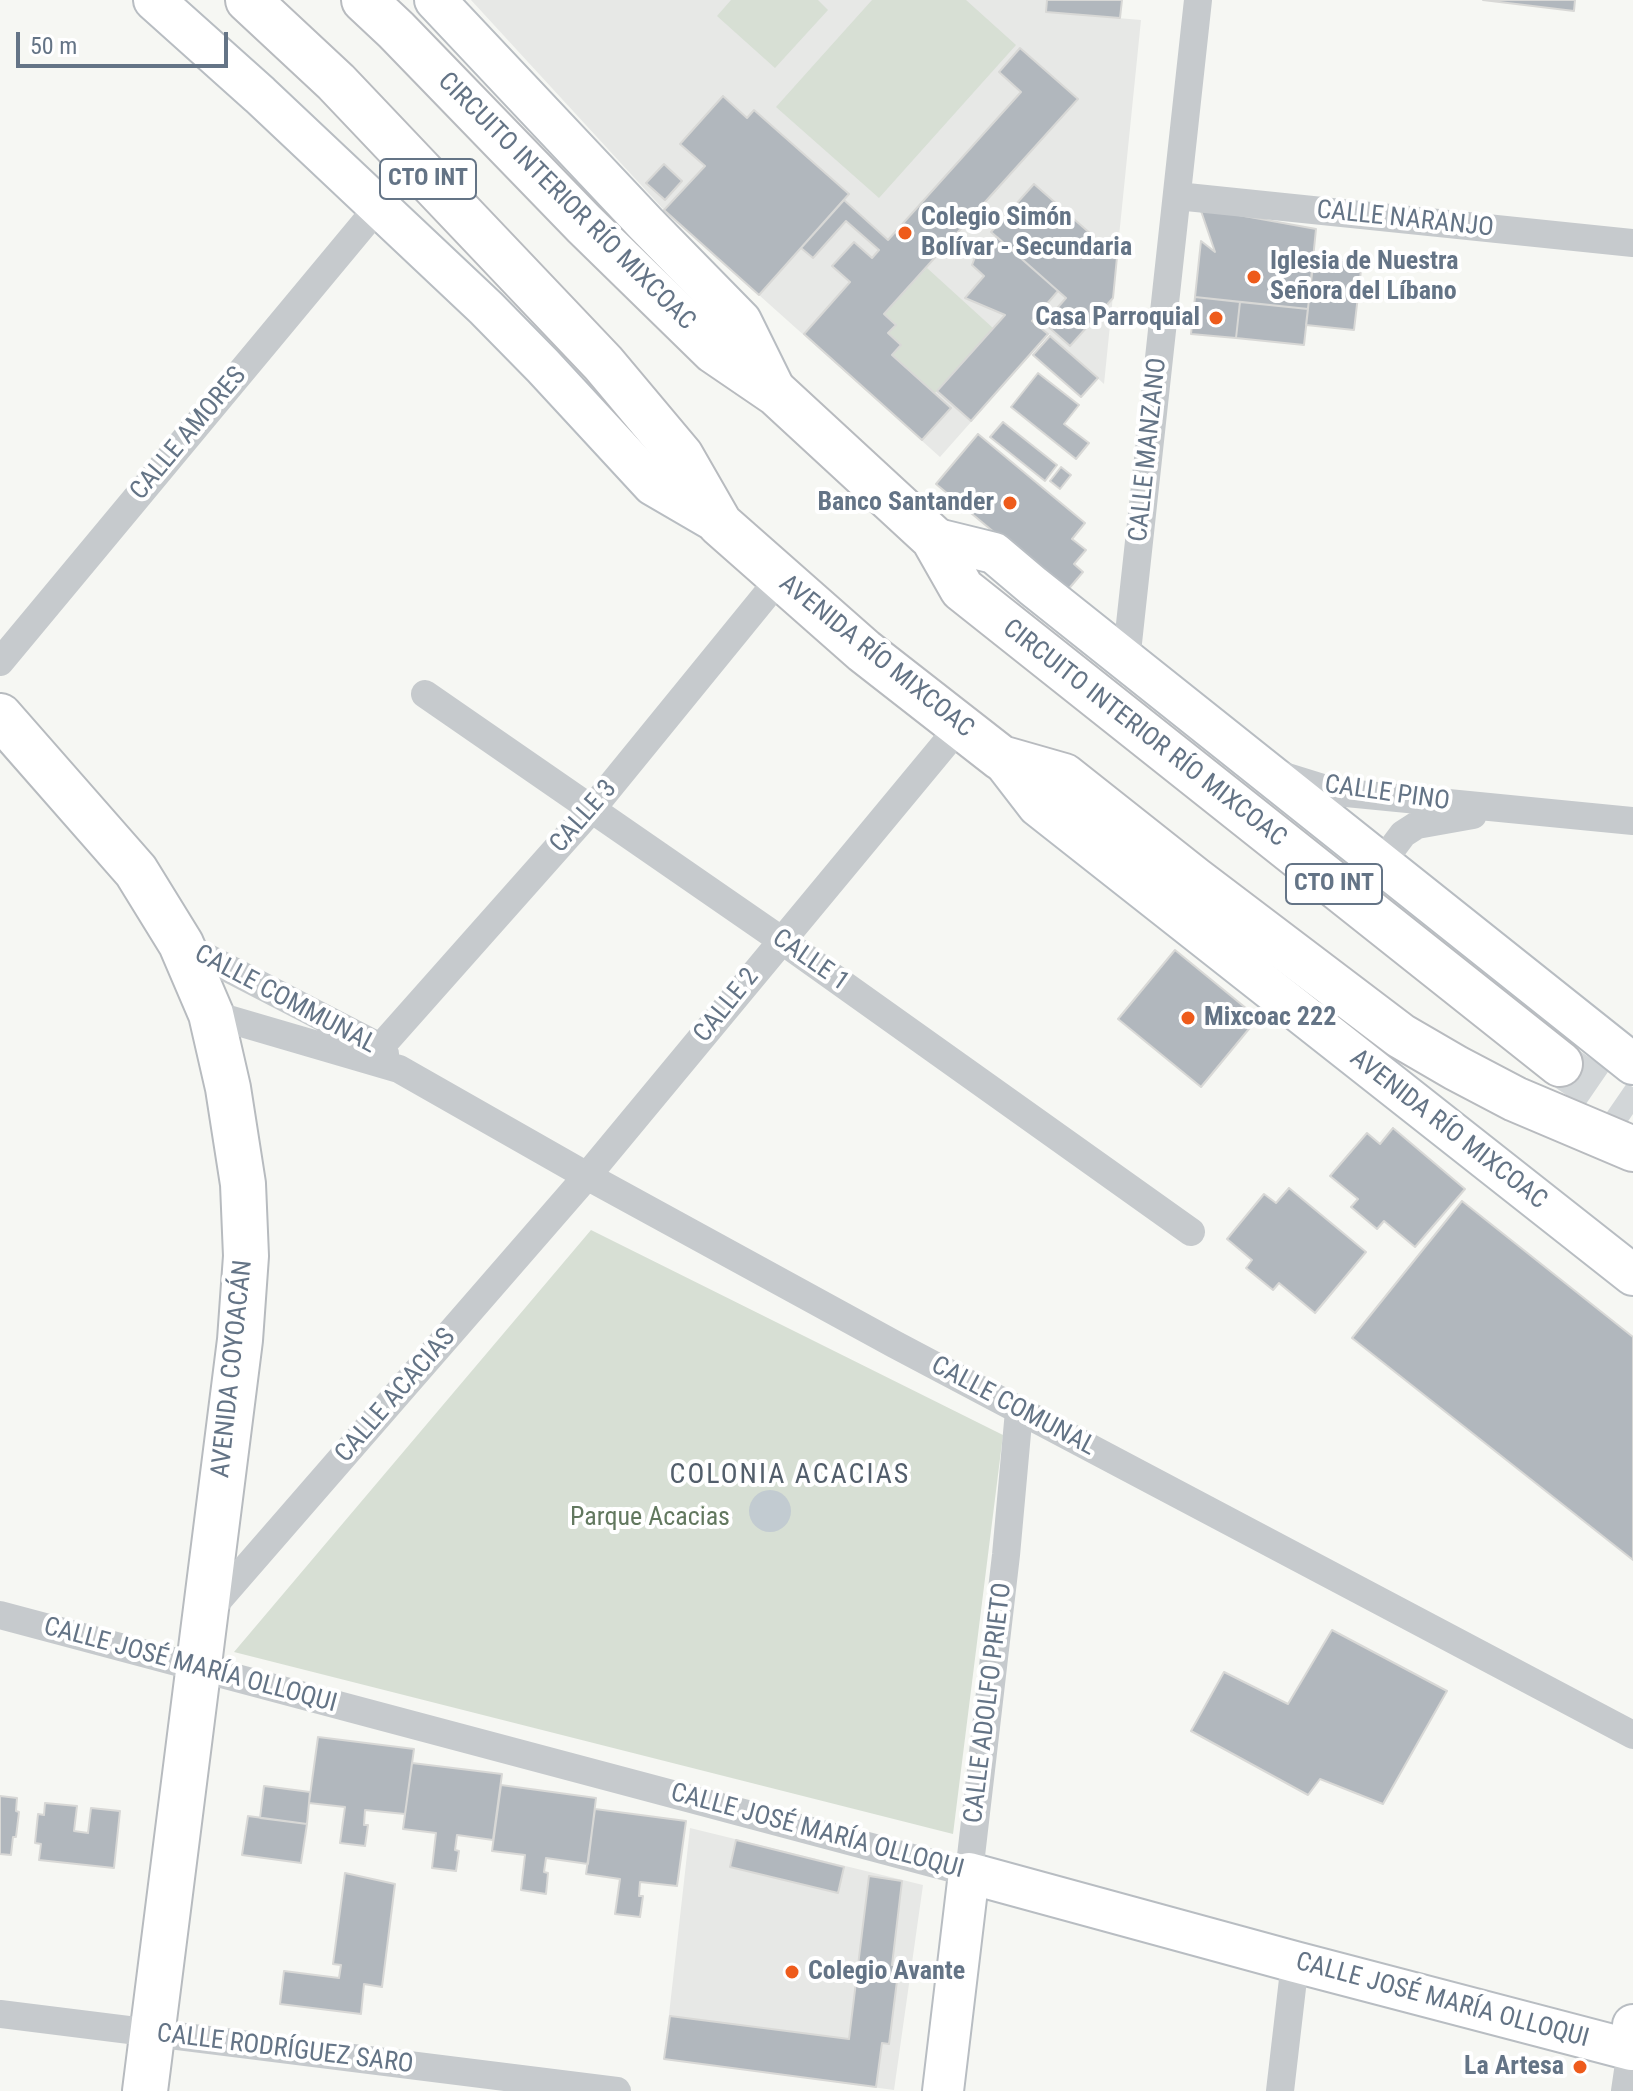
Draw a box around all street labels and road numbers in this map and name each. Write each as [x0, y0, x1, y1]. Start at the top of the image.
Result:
street label: CIRCUITO INTERIOR RÍO MIXCOAC [431, 67, 701, 337]
road number: CTO INT [380, 159, 476, 199]
street label: CALLE NARANJO [1315, 195, 1495, 245]
street label: CALLE MANZANO [1124, 356, 1174, 544]
street label: CALLE AMORES [124, 361, 254, 507]
street label: AVENIDA RÍO MIXCOAC [772, 569, 980, 745]
street label: CIRCUITO INTERIOR RÍO MIXCOAC [996, 613, 1292, 855]
street label: CALLE PINO [1322, 770, 1452, 818]
street label: CALLE 3 [544, 774, 624, 860]
road number: CTO INT [1286, 864, 1382, 904]
street label: CALLE 1 [766, 924, 854, 998]
street label: CALLE COMMUNAL [189, 939, 381, 1061]
street label: CALLE 2 [688, 963, 766, 1049]
street label: AVENIDA RÍO MIXCOAC [1343, 1043, 1553, 1217]
street label: AVENIDA COYOACÁN [206, 1259, 260, 1479]
street label: CALLE ACACIAS [329, 1322, 463, 1470]
street label: CALLE COMUNAL [925, 1351, 1101, 1463]
street label: CALLE ADOLFO PRIETO [959, 1581, 1019, 1825]
street label: CALLE JOSÉ MARÍA OLLOQUI [40, 1612, 340, 1720]
street label: CALLE JOSÉ MARÍA OLLOQUI [667, 1778, 967, 1886]
street label: CALLE JOSÉ MARÍA OLLOQUI [1292, 1947, 1592, 2055]
street label: CALLE RODRÍGUEZ SARO [155, 2019, 415, 2081]

